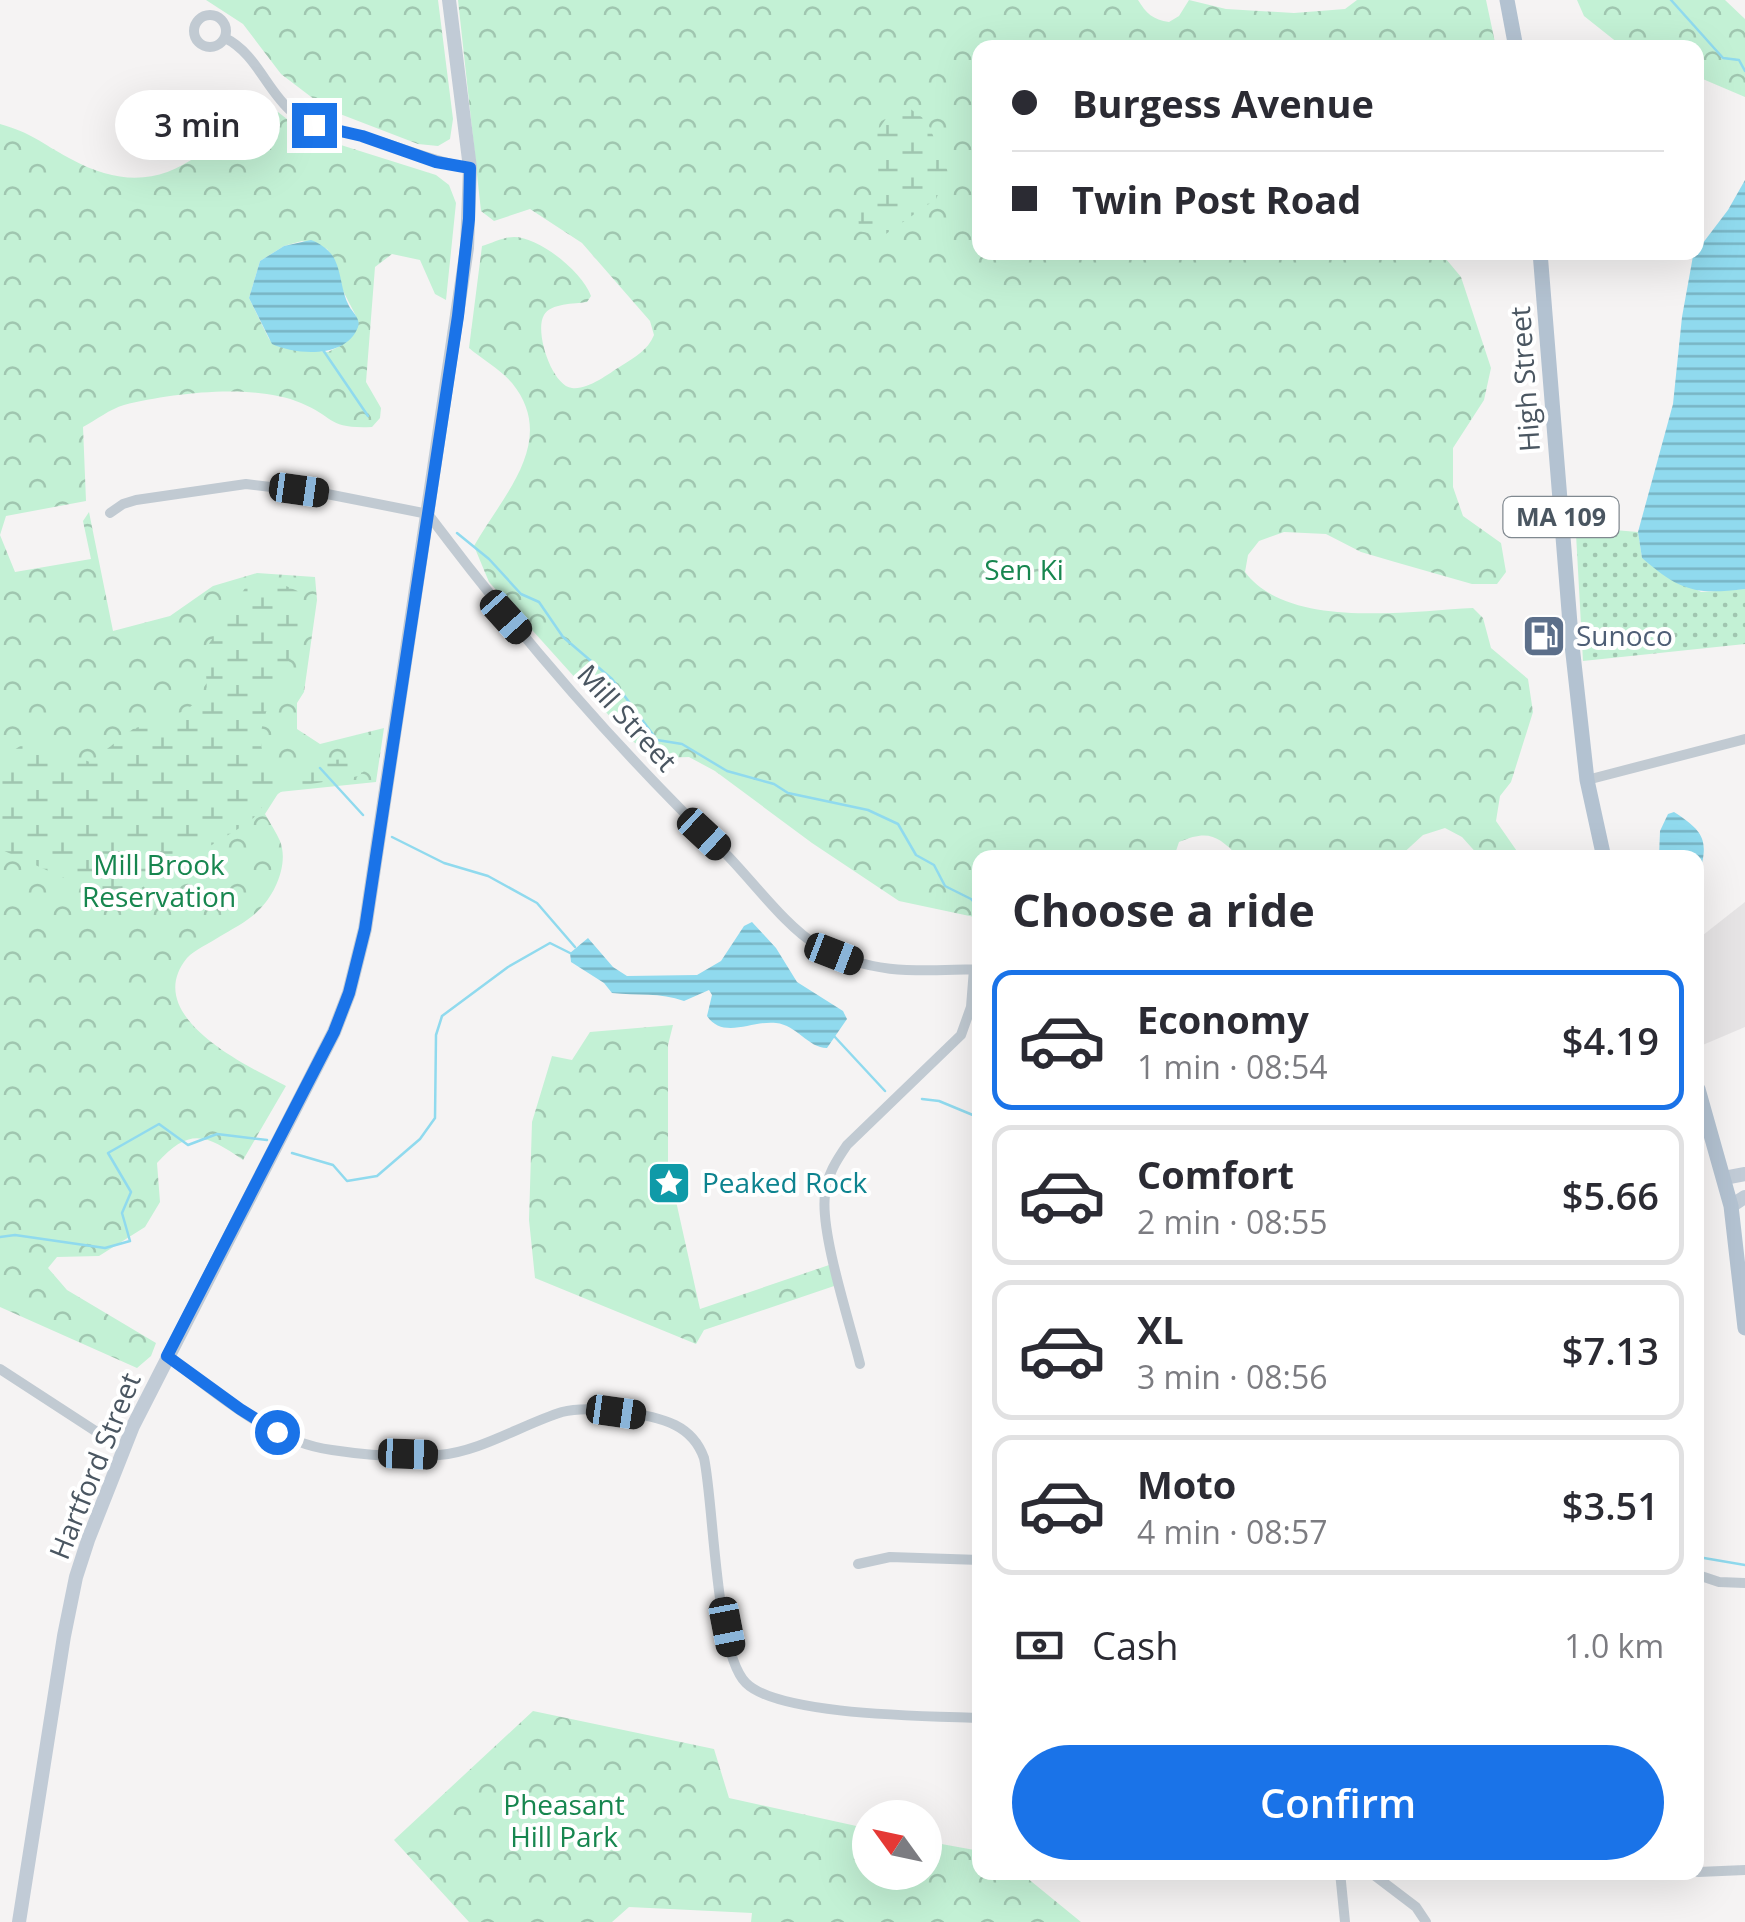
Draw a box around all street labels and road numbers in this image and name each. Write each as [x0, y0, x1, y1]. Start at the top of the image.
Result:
street label: High Street [1500, 305, 1548, 453]
road number: MA 109 [1504, 497, 1618, 537]
street label: Mill Street [570, 656, 686, 779]
street label: Hartford Street [39, 1367, 149, 1565]

